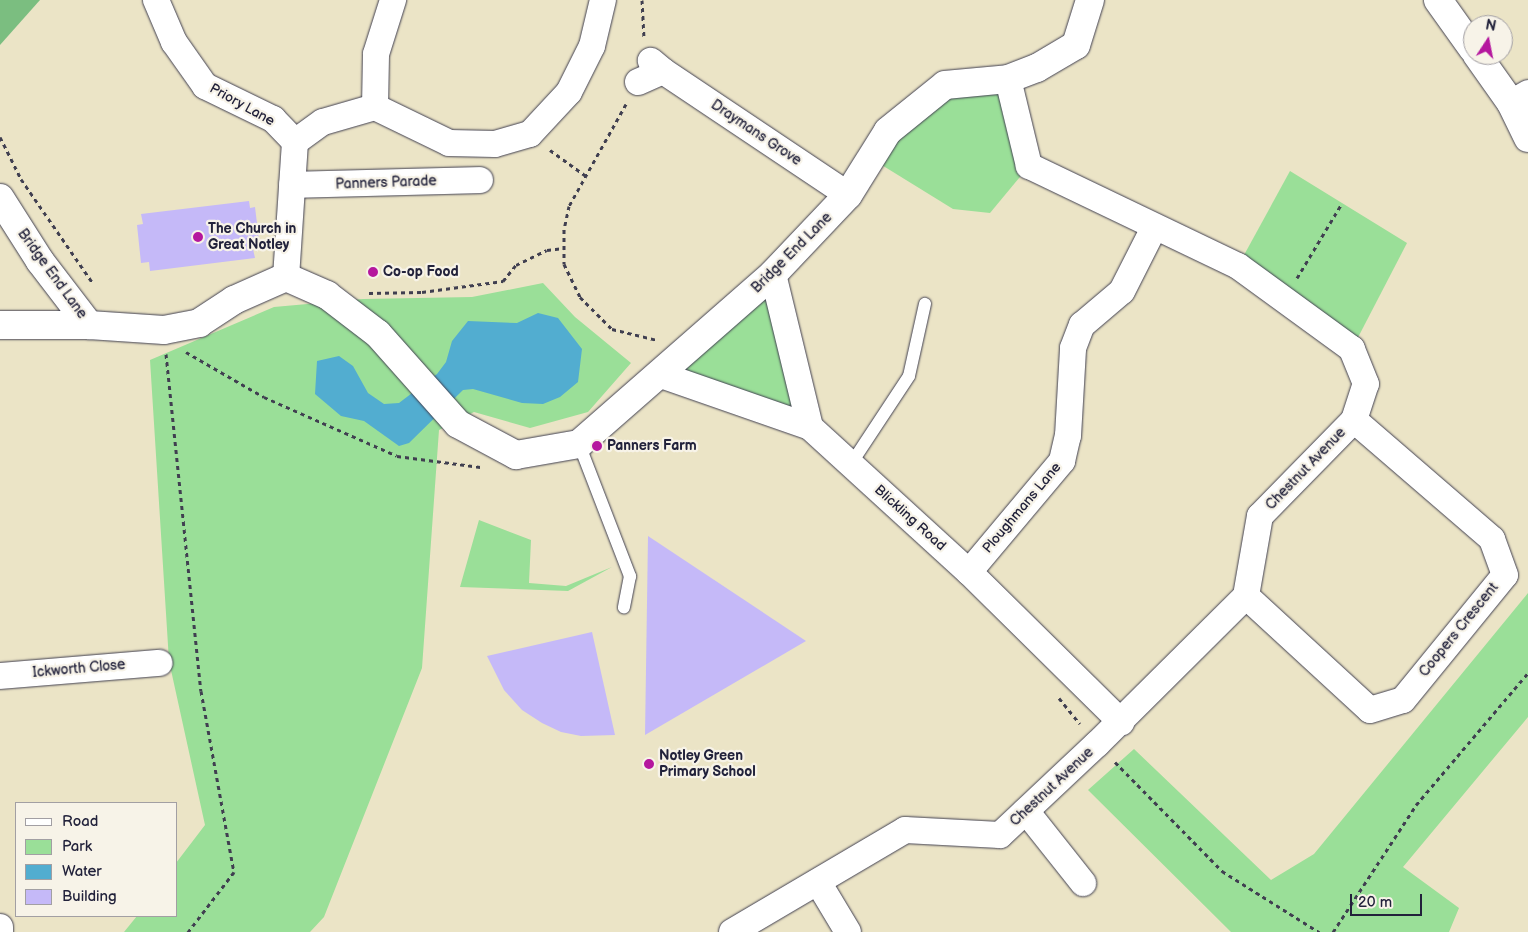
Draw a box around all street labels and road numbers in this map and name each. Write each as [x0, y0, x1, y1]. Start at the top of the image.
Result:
street label: Priory Lane [206, 80, 278, 130]
street label: Draymans Grove [708, 97, 804, 169]
street label: Panners Parade [335, 173, 437, 193]
street label: Bridge End Lane [748, 209, 836, 297]
street label: Bridge End Lane [14, 226, 90, 322]
street label: Chestnut Avenue [1262, 424, 1350, 514]
street label: Ploughmans Lane [979, 459, 1065, 557]
street label: Blickling Road [871, 482, 949, 554]
street label: Coopers Crescent [1416, 580, 1502, 680]
street label: Ickworth Close [32, 657, 126, 681]
street label: Chestnut Avenue [1007, 744, 1097, 830]

